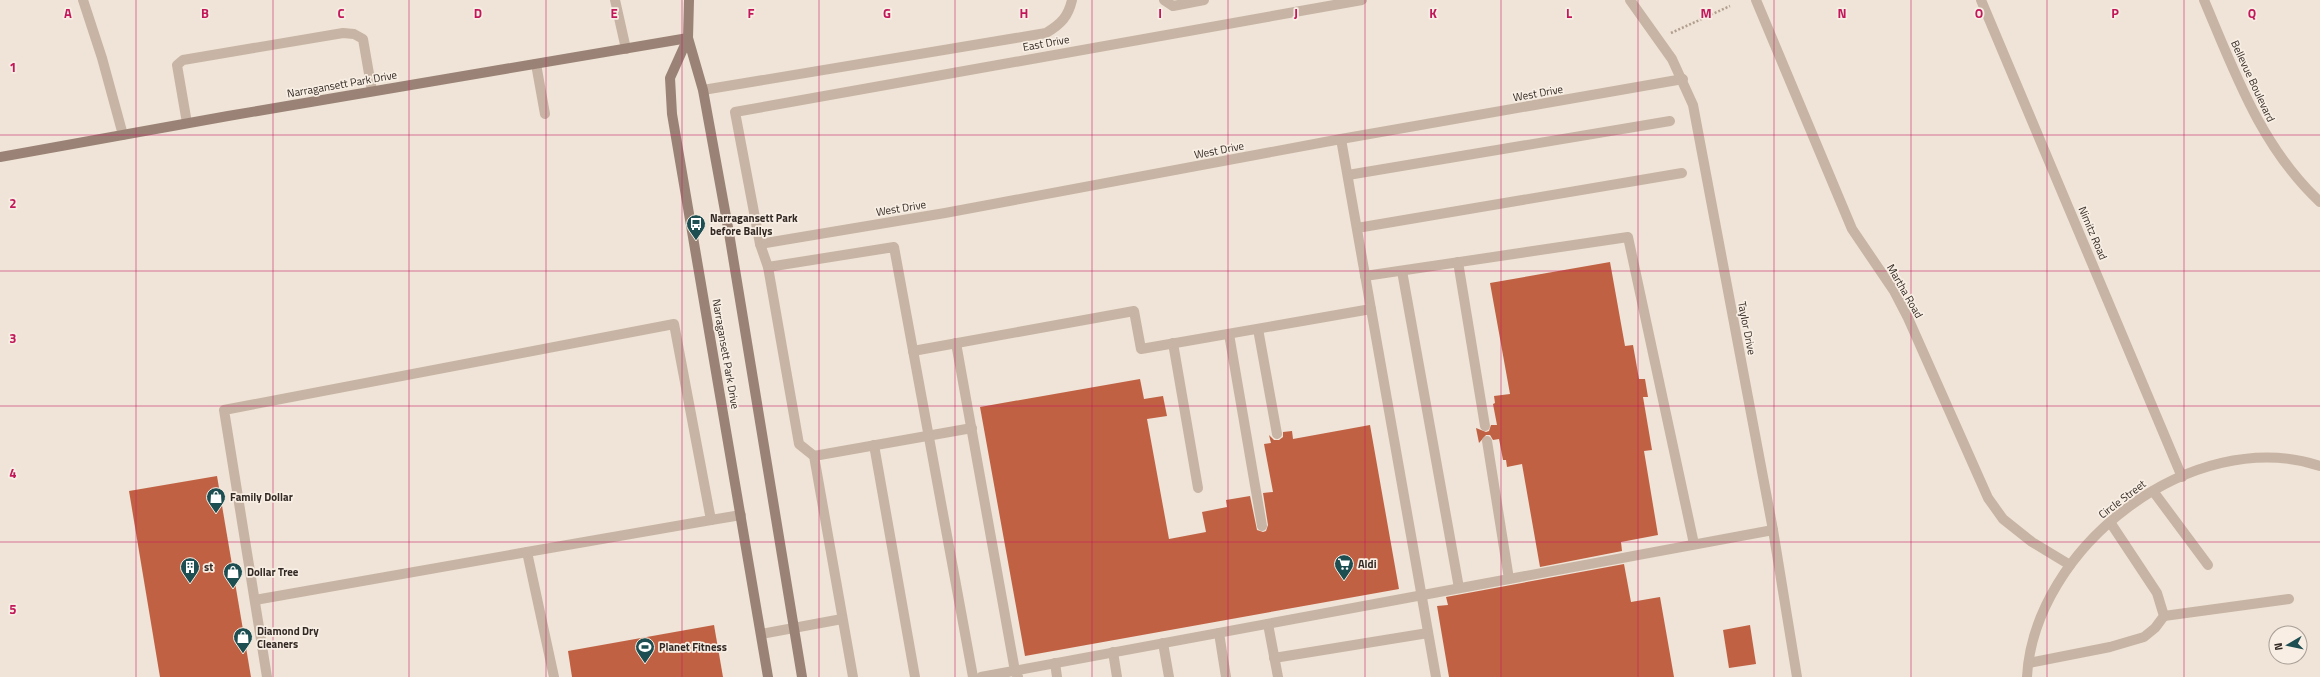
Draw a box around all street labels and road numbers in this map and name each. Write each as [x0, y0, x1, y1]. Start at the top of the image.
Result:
street label: East Drive [1021, 31, 1071, 55]
street label: Bellevue Boulevard [2227, 37, 2279, 125]
street label: Narragansett Park Drive [286, 66, 399, 102]
street label: West Drive [1512, 81, 1565, 105]
street label: West Drive [1193, 137, 1246, 163]
street label: West Drive [875, 196, 928, 220]
street label: Nimitz Road [2075, 204, 2111, 262]
street label: Martha Road [1883, 261, 1927, 321]
street label: Narragansett Park Drive [708, 298, 744, 411]
street label: Taylor Drive [1734, 300, 1760, 357]
street label: Circle Street [2095, 476, 2149, 522]

